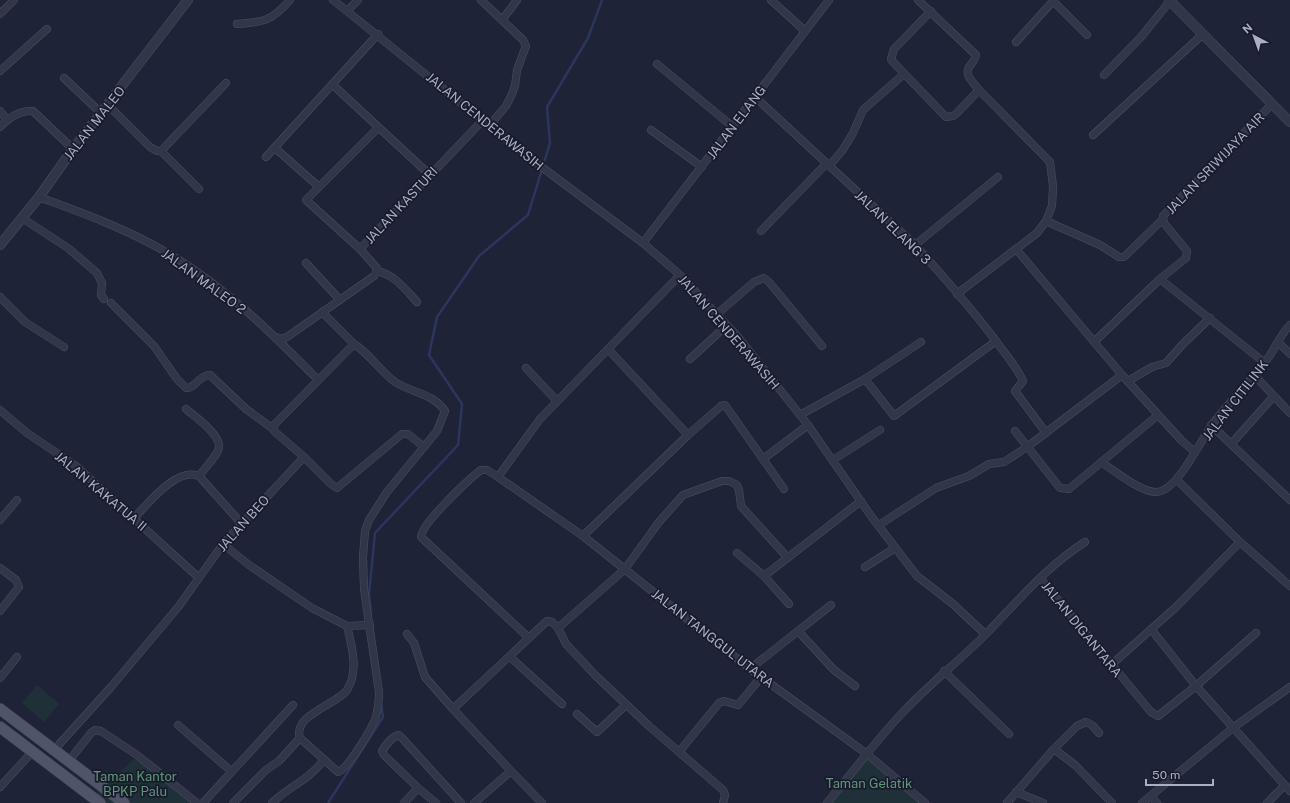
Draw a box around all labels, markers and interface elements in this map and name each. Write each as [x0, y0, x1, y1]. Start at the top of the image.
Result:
north arrow [1234, 16, 1274, 56]
text: N [1240, 21, 1255, 36]
street label: JALAN CENDERAWASIH [423, 69, 546, 173]
street label: JALAN MALEO [61, 83, 128, 163]
street label: JALAN ELANG [704, 83, 769, 162]
street label: JALAN SRIWIJAYA AIR [1163, 110, 1268, 217]
street label: JALAN KASTURI [362, 164, 441, 247]
street label: JALAN ELANG 3 [852, 187, 934, 267]
street label: JALAN MALEO 2 [159, 246, 249, 317]
street label: JALAN CENDERAWASIH [675, 272, 782, 393]
street label: JALAN CITILINK [1199, 357, 1271, 443]
street label: JALAN KAKATUA II [52, 449, 150, 534]
street label: JALAN BEO [214, 492, 272, 554]
street label: JALAN DIGANTARA [1038, 578, 1125, 680]
street label: JALAN TANGGUL UTARA [649, 586, 777, 691]
scale bar [1146, 761, 1213, 787]
text: 50 m [1152, 768, 1180, 782]
park label: Taman Kantor BPKP Palu [93, 769, 177, 799]
park label: Taman Gelatik [826, 776, 912, 791]

